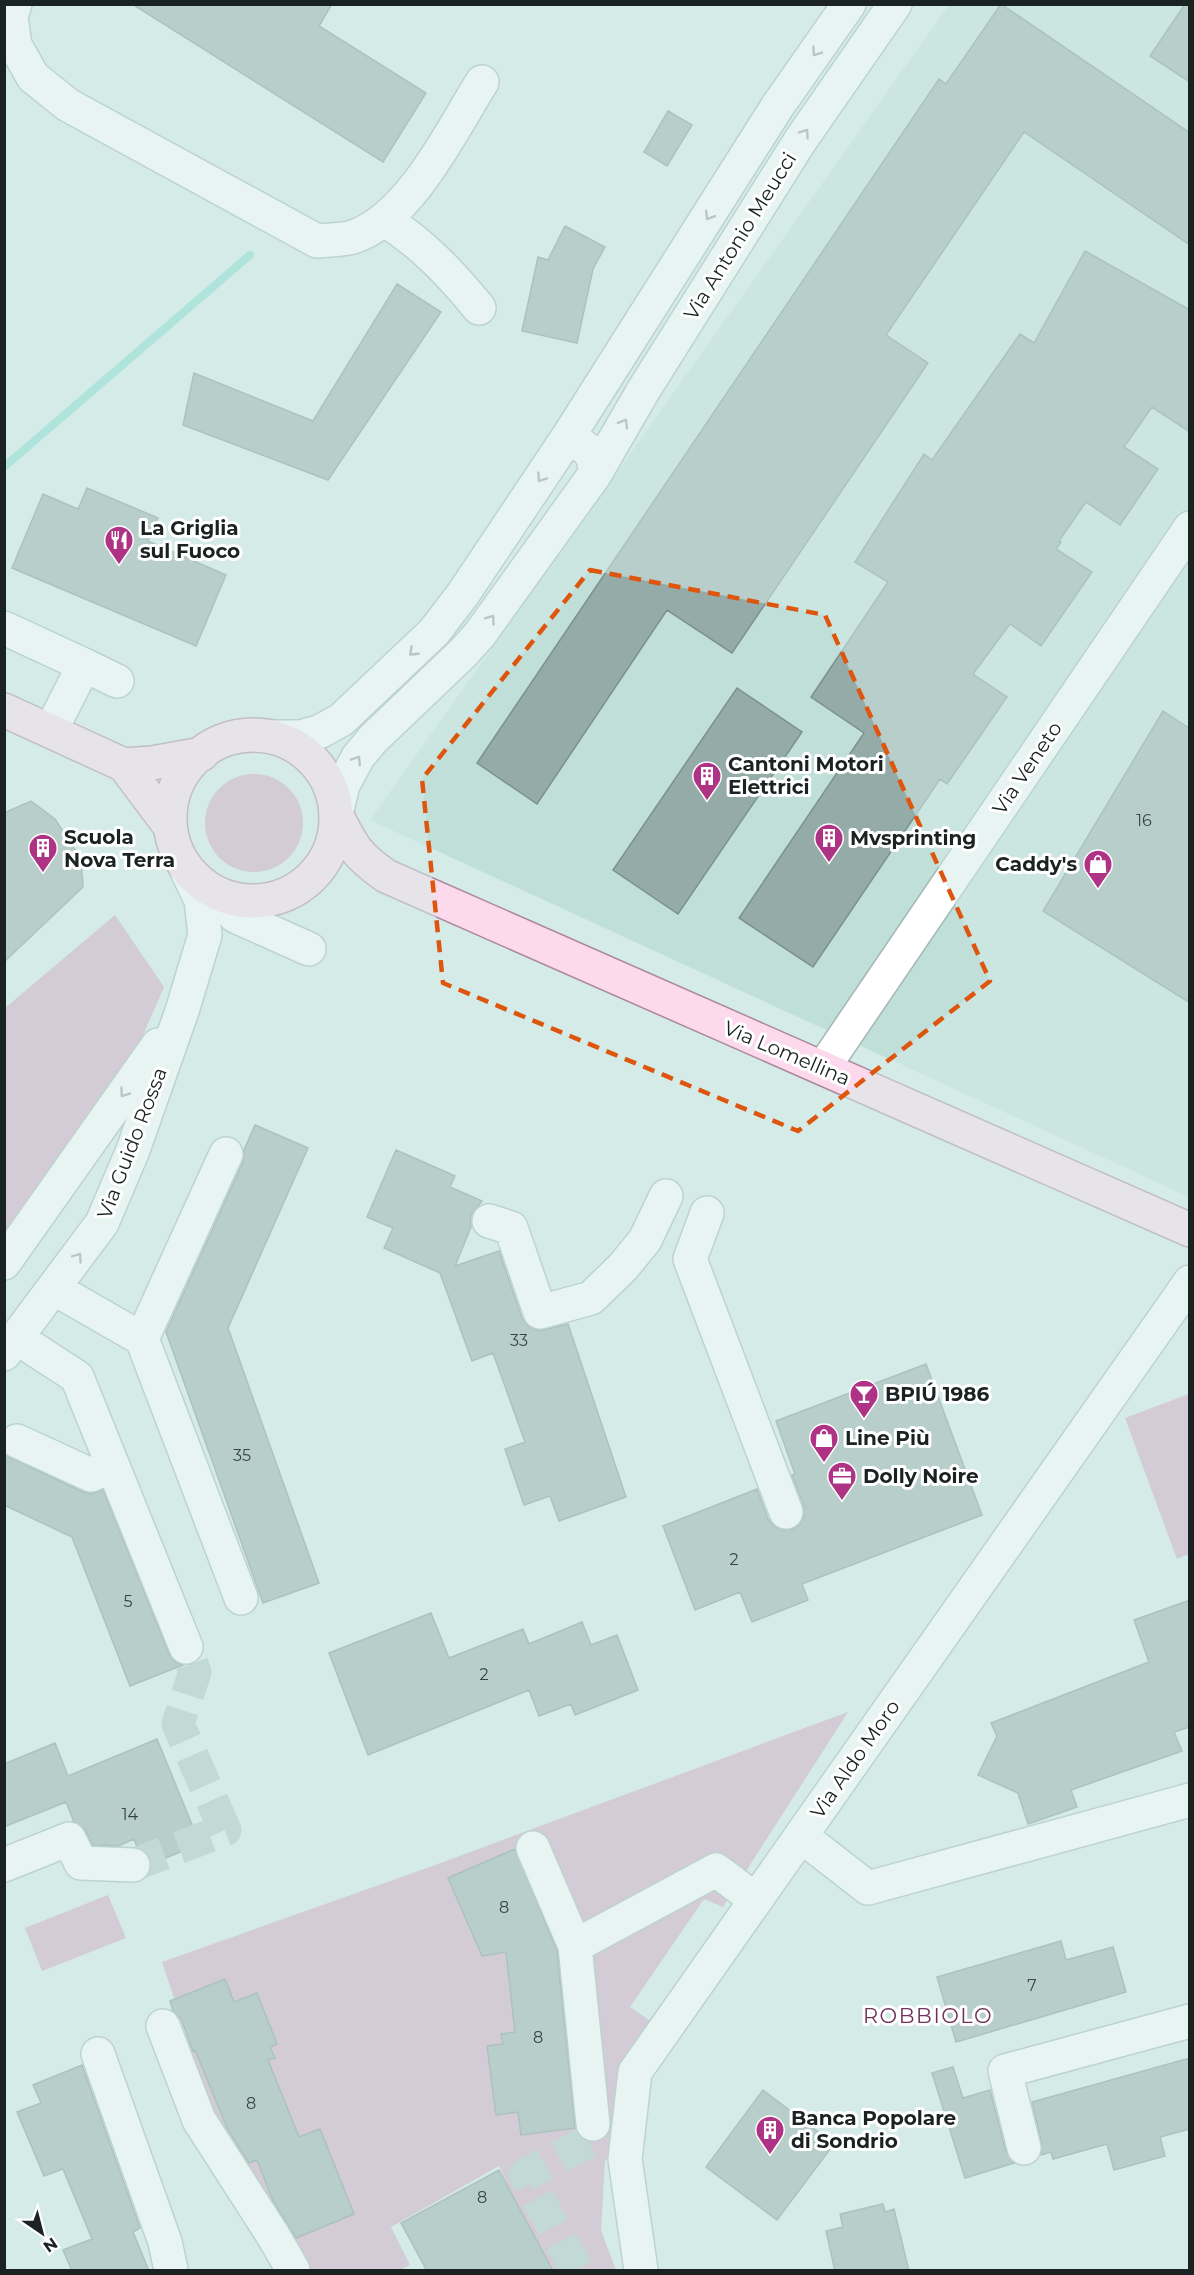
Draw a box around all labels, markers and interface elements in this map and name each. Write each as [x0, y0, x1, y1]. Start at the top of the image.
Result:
one-way arrow [812, 46, 823, 57]
one-way arrow [798, 129, 809, 140]
street label: Via Antonio Meucci [679, 148, 801, 324]
one-way arrow [705, 209, 716, 220]
one-way arrow [617, 419, 628, 429]
one-way arrow [536, 472, 548, 482]
place label: La Griglia sul Fuoco [140, 516, 240, 563]
restaurant icon: La Griglia sul Fuoco [103, 524, 135, 566]
one-way arrow [484, 614, 495, 625]
one-way arrow [410, 645, 420, 656]
street label: Via Veneto [987, 717, 1067, 819]
place label: Cantoni Motori Elettrici [728, 752, 884, 799]
one-way arrow [350, 756, 362, 766]
building icon: Cantoni Motori Elettrici [691, 760, 723, 802]
house number: 16 [1136, 811, 1152, 830]
building icon: Mvsprinting [813, 822, 845, 864]
place label: Scuola Nova Terra [64, 825, 175, 872]
place label: Mvsprinting [850, 826, 976, 850]
building icon: Scuola Nova Terra [27, 832, 59, 874]
shop icon: Caddy's [1082, 848, 1114, 890]
place label: Caddy's [995, 852, 1077, 876]
street label: Via Lomellina [720, 1016, 854, 1090]
street label: Via Guido Rossa [92, 1064, 172, 1222]
one-way arrow [120, 1087, 131, 1098]
one-way arrow [70, 1253, 81, 1264]
house number: 33 [510, 1331, 528, 1350]
bar icon: BPIÚ 1986 [848, 1378, 880, 1420]
place label: BPIÚ 1986 [885, 1382, 989, 1406]
shop icon: Line Più [808, 1422, 840, 1464]
place label: Line Più [845, 1426, 930, 1450]
house number: 35 [233, 1446, 251, 1465]
office icon: Dolly Noire [826, 1460, 858, 1502]
place label: Dolly Noire [863, 1464, 979, 1488]
house number: 2 [729, 1550, 739, 1569]
house number: 5 [123, 1592, 133, 1611]
house number: 2 [479, 1665, 489, 1684]
street label: Via Aldo Moro [805, 1695, 905, 1823]
house number: 14 [122, 1805, 139, 1824]
house number: 8 [499, 1898, 509, 1917]
house number: 7 [1027, 1976, 1037, 1995]
district label: ROBBIOLO [863, 2003, 993, 2028]
house number: 8 [533, 2028, 543, 2047]
house number: 8 [246, 2094, 256, 2113]
place label: Banca Popolare di Sondrio [791, 2106, 956, 2153]
building icon: Banca Popolare di Sondrio [754, 2114, 786, 2156]
house number: 8 [477, 2188, 487, 2207]
north arrow [12, 2203, 72, 2263]
text: N [40, 2233, 61, 2256]

